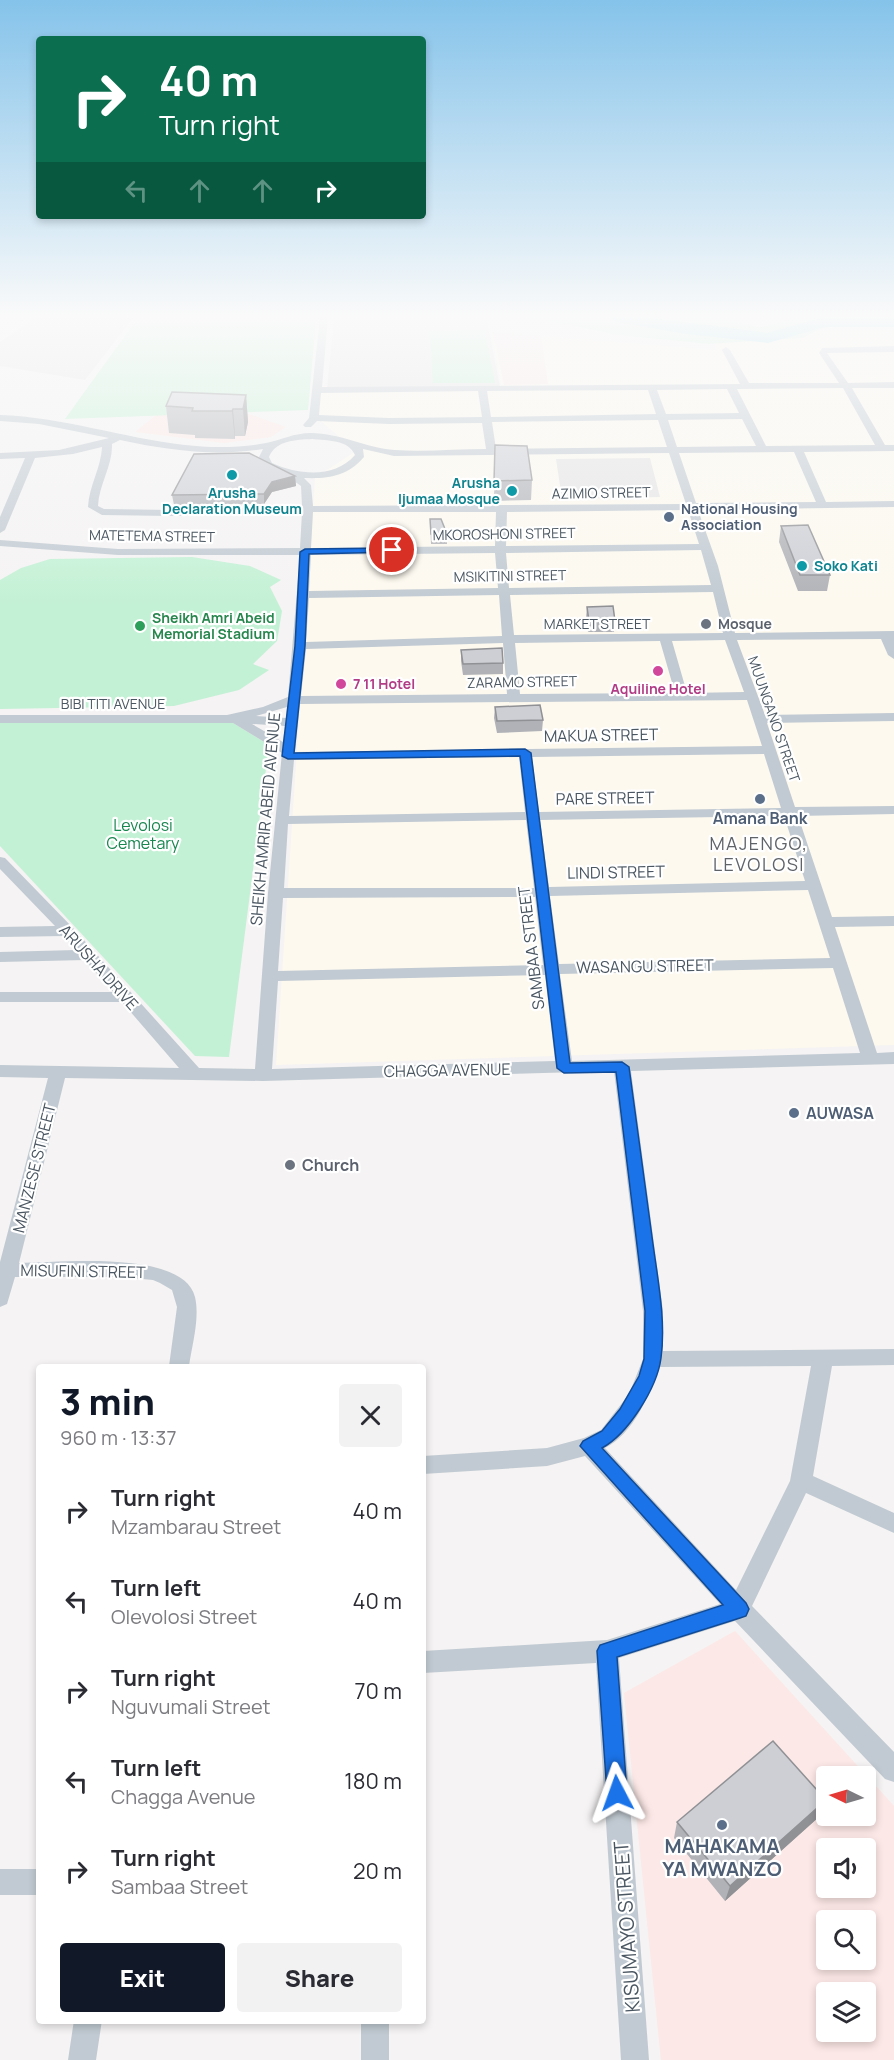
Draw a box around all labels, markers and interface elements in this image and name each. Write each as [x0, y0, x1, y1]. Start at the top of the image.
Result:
text: 40 m [159, 51, 258, 109]
icon: right [60, 60, 138, 138]
text: Turn right [159, 106, 280, 143]
icon: left [120, 174, 153, 207]
icon: ahead [183, 174, 216, 207]
icon: ahead [246, 174, 279, 207]
icon: right [309, 174, 342, 207]
marker: Arusha Declaration Museum [225, 468, 239, 482]
place label: Arusha Ijumaa Mosque [398, 473, 500, 508]
street label: AZIMIO STREET [551, 482, 651, 503]
place label: Arusha Declaration Museum [162, 483, 302, 518]
marker: Arusha Ijumaa Mosque [505, 484, 519, 498]
place label: National Housing Association [681, 499, 798, 534]
marker: National Housing Association [662, 510, 676, 524]
street label: MKOROSHONI STREET [432, 523, 576, 544]
pin [366, 524, 417, 575]
street label: MATETEMA STREET [89, 525, 216, 546]
icon: arrive [375, 533, 408, 566]
place label: Soko Kati [814, 556, 878, 575]
marker: Soko Kati [795, 559, 809, 573]
street label: MSIKITINI STREET [454, 565, 567, 586]
place label: Sheikh Amri Abeid Memorial Stadium [152, 608, 275, 643]
street label: MARKET STREET [544, 614, 651, 633]
place label: Mosque [718, 614, 772, 633]
marker: Mosque [699, 617, 713, 631]
marker: Sheikh Amri Abeid Memorial Stadium [133, 619, 147, 633]
street label: MUUNGANO STREET [744, 653, 805, 785]
marker: Aquiline Hotel [651, 664, 665, 678]
street label: ZARAMO STREET [467, 671, 578, 692]
place label: 7 11 Hotel [353, 674, 415, 693]
marker: 7 11 Hotel [334, 677, 348, 691]
place label: Aquiline Hotel [610, 679, 706, 698]
street label: BIBI TITI AVENUE [61, 694, 165, 713]
street label: SHEIKH AMRIR ABEID AVENUE [245, 712, 285, 926]
street label: MAKUA STREET [544, 723, 659, 747]
street label: PARE STREET [555, 786, 655, 810]
marker: Amana Bank [753, 792, 767, 806]
place label: Amana Bank [713, 807, 808, 829]
park label: Levolosi Cemetary [107, 814, 180, 854]
district label: MAJENGO, LEVOLOSI [709, 831, 809, 876]
street label: LINDI STREET [567, 860, 666, 884]
street label: SAMBAA STREET [512, 884, 550, 1011]
street label: ARUSHA DRIVE [55, 919, 143, 1015]
street label: WASANGU STREET [576, 954, 714, 978]
street label: CHAGGA AVENUE [383, 1058, 511, 1082]
street label: MANZESE STREET [7, 1101, 61, 1235]
place label: AUWASA [806, 1102, 874, 1124]
marker: AUWASA [787, 1106, 801, 1120]
place label: Church [302, 1154, 359, 1176]
marker: Church [283, 1158, 297, 1172]
street label: MISUFINI STREET [20, 1259, 146, 1283]
text: 3 min [60, 1377, 155, 1426]
button: close [339, 1384, 402, 1447]
text: 960 m · 13:37 [60, 1424, 176, 1451]
text: Turn right [111, 1483, 216, 1513]
icon: right [60, 1495, 93, 1528]
text: 40 m [353, 1496, 402, 1526]
text: Mzambarau Street [111, 1513, 281, 1540]
text: Turn left [111, 1573, 201, 1603]
icon: left [60, 1585, 93, 1618]
text: 40 m [353, 1586, 402, 1616]
text: Olevolosi Street [111, 1603, 257, 1630]
text: Turn right [111, 1663, 216, 1693]
icon: right [60, 1675, 93, 1708]
text: 70 m [354, 1676, 402, 1706]
text: Nguvumali Street [111, 1693, 271, 1720]
text: Turn left [111, 1753, 201, 1783]
position arrow [585, 1761, 649, 1825]
icon: left [60, 1765, 93, 1798]
text: 180 m [344, 1766, 402, 1796]
north arrow [816, 1766, 876, 1826]
map controls [816, 1766, 876, 2042]
text: Chagga Avenue [111, 1783, 256, 1810]
marker: MAHAKAMA YA MWANZO [715, 1818, 729, 1832]
place label: MAHAKAMA YA MWANZO [662, 1832, 782, 1882]
button: sound [816, 1838, 876, 1898]
street label: KISUMAYO STREET [607, 1840, 646, 2014]
text: Turn right [111, 1843, 216, 1873]
icon: right [60, 1855, 93, 1888]
text: 20 m [353, 1856, 402, 1886]
text: Sambaa Street [111, 1873, 248, 1900]
button: search [816, 1910, 876, 1970]
button: Exit [60, 1943, 225, 2012]
button: Share [237, 1943, 402, 2012]
button: layers [816, 1982, 876, 2042]

